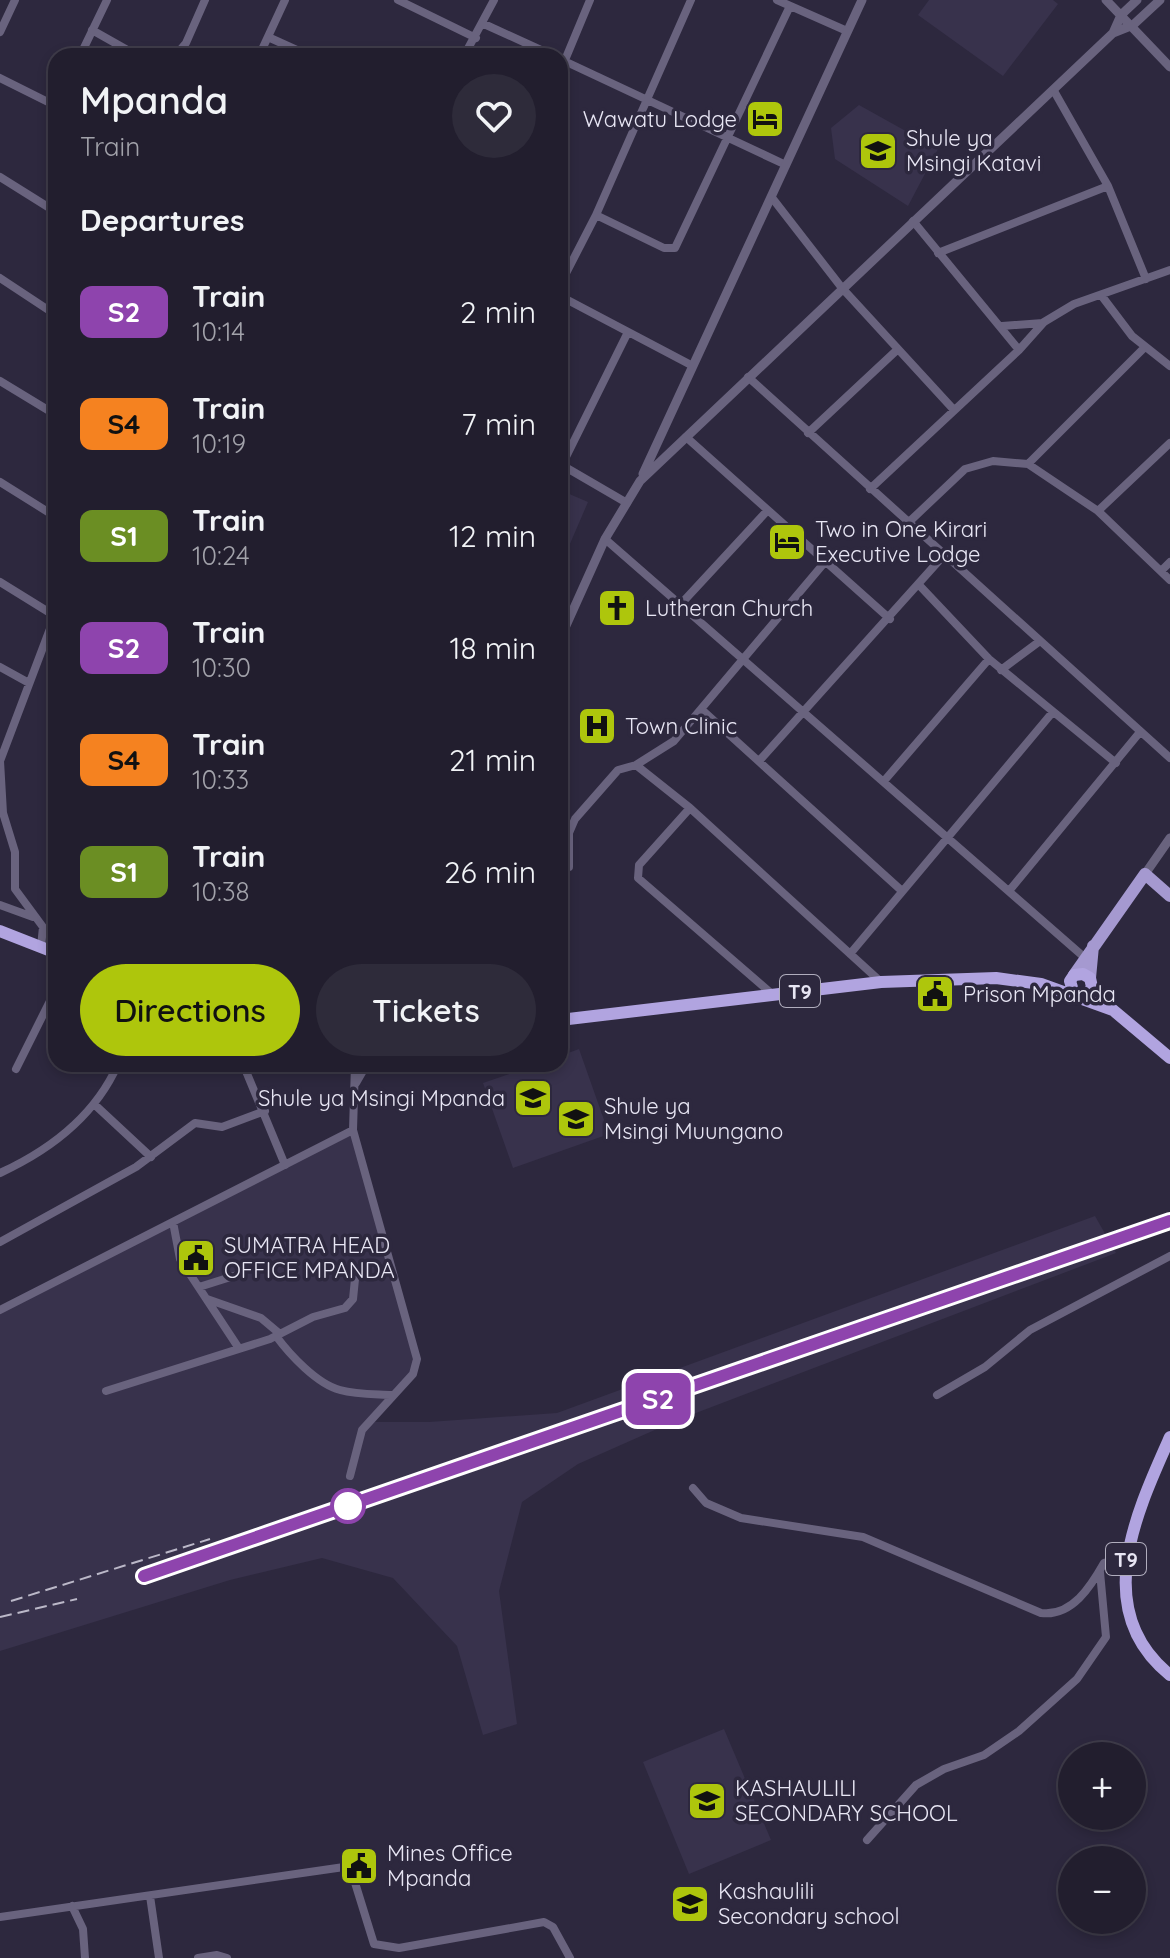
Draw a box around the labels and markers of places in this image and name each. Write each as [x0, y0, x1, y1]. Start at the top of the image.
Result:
hotel icon: Wawatu Lodge [744, 98, 786, 140]
place label: Wawatu Lodge [583, 105, 737, 133]
place label: Shule ya Msingi Katavi [906, 124, 1041, 177]
school or university icon: Shule ya Msingi Katavi [857, 130, 899, 172]
place label: Two in One Kirari Executive Lodge [815, 515, 987, 568]
hotel icon: Two in One Kirari Executive Lodge [766, 521, 808, 563]
church icon: Lutheran Church [596, 587, 638, 629]
place label: Lutheran Church [645, 594, 813, 622]
hospital icon: Town Clinic [576, 705, 618, 747]
place label: Town Clinic [625, 712, 737, 740]
public building icon: Prison Mpanda [914, 973, 956, 1015]
place label: Prison Mpanda [963, 980, 1116, 1008]
school or university icon: Shule ya Msingi Mpanda [512, 1077, 554, 1119]
place label: Shule ya Msingi Mpanda [258, 1084, 505, 1112]
place label: Shule ya Msingi Muungano [604, 1092, 783, 1145]
school or university icon: Shule ya Msingi Muungano [555, 1098, 597, 1140]
place label: SUMATRA HEAD OFFICE MPANDA [224, 1231, 395, 1284]
public building icon: SUMATRA HEAD OFFICE MPANDA [175, 1237, 217, 1279]
unlabelled marker [331, 1489, 365, 1523]
place label: KASHAULILI SECONDARY SCHOOL [735, 1774, 958, 1827]
school or university icon: KASHAULILI SECONDARY SCHOOL [686, 1780, 728, 1822]
place label: Mines Office Mpanda [387, 1839, 513, 1892]
public building icon: Mines Office Mpanda [338, 1845, 380, 1887]
place label: Kashaulili Secondary school [718, 1877, 900, 1930]
school or university icon: Kashaulili Secondary school [669, 1883, 711, 1925]

